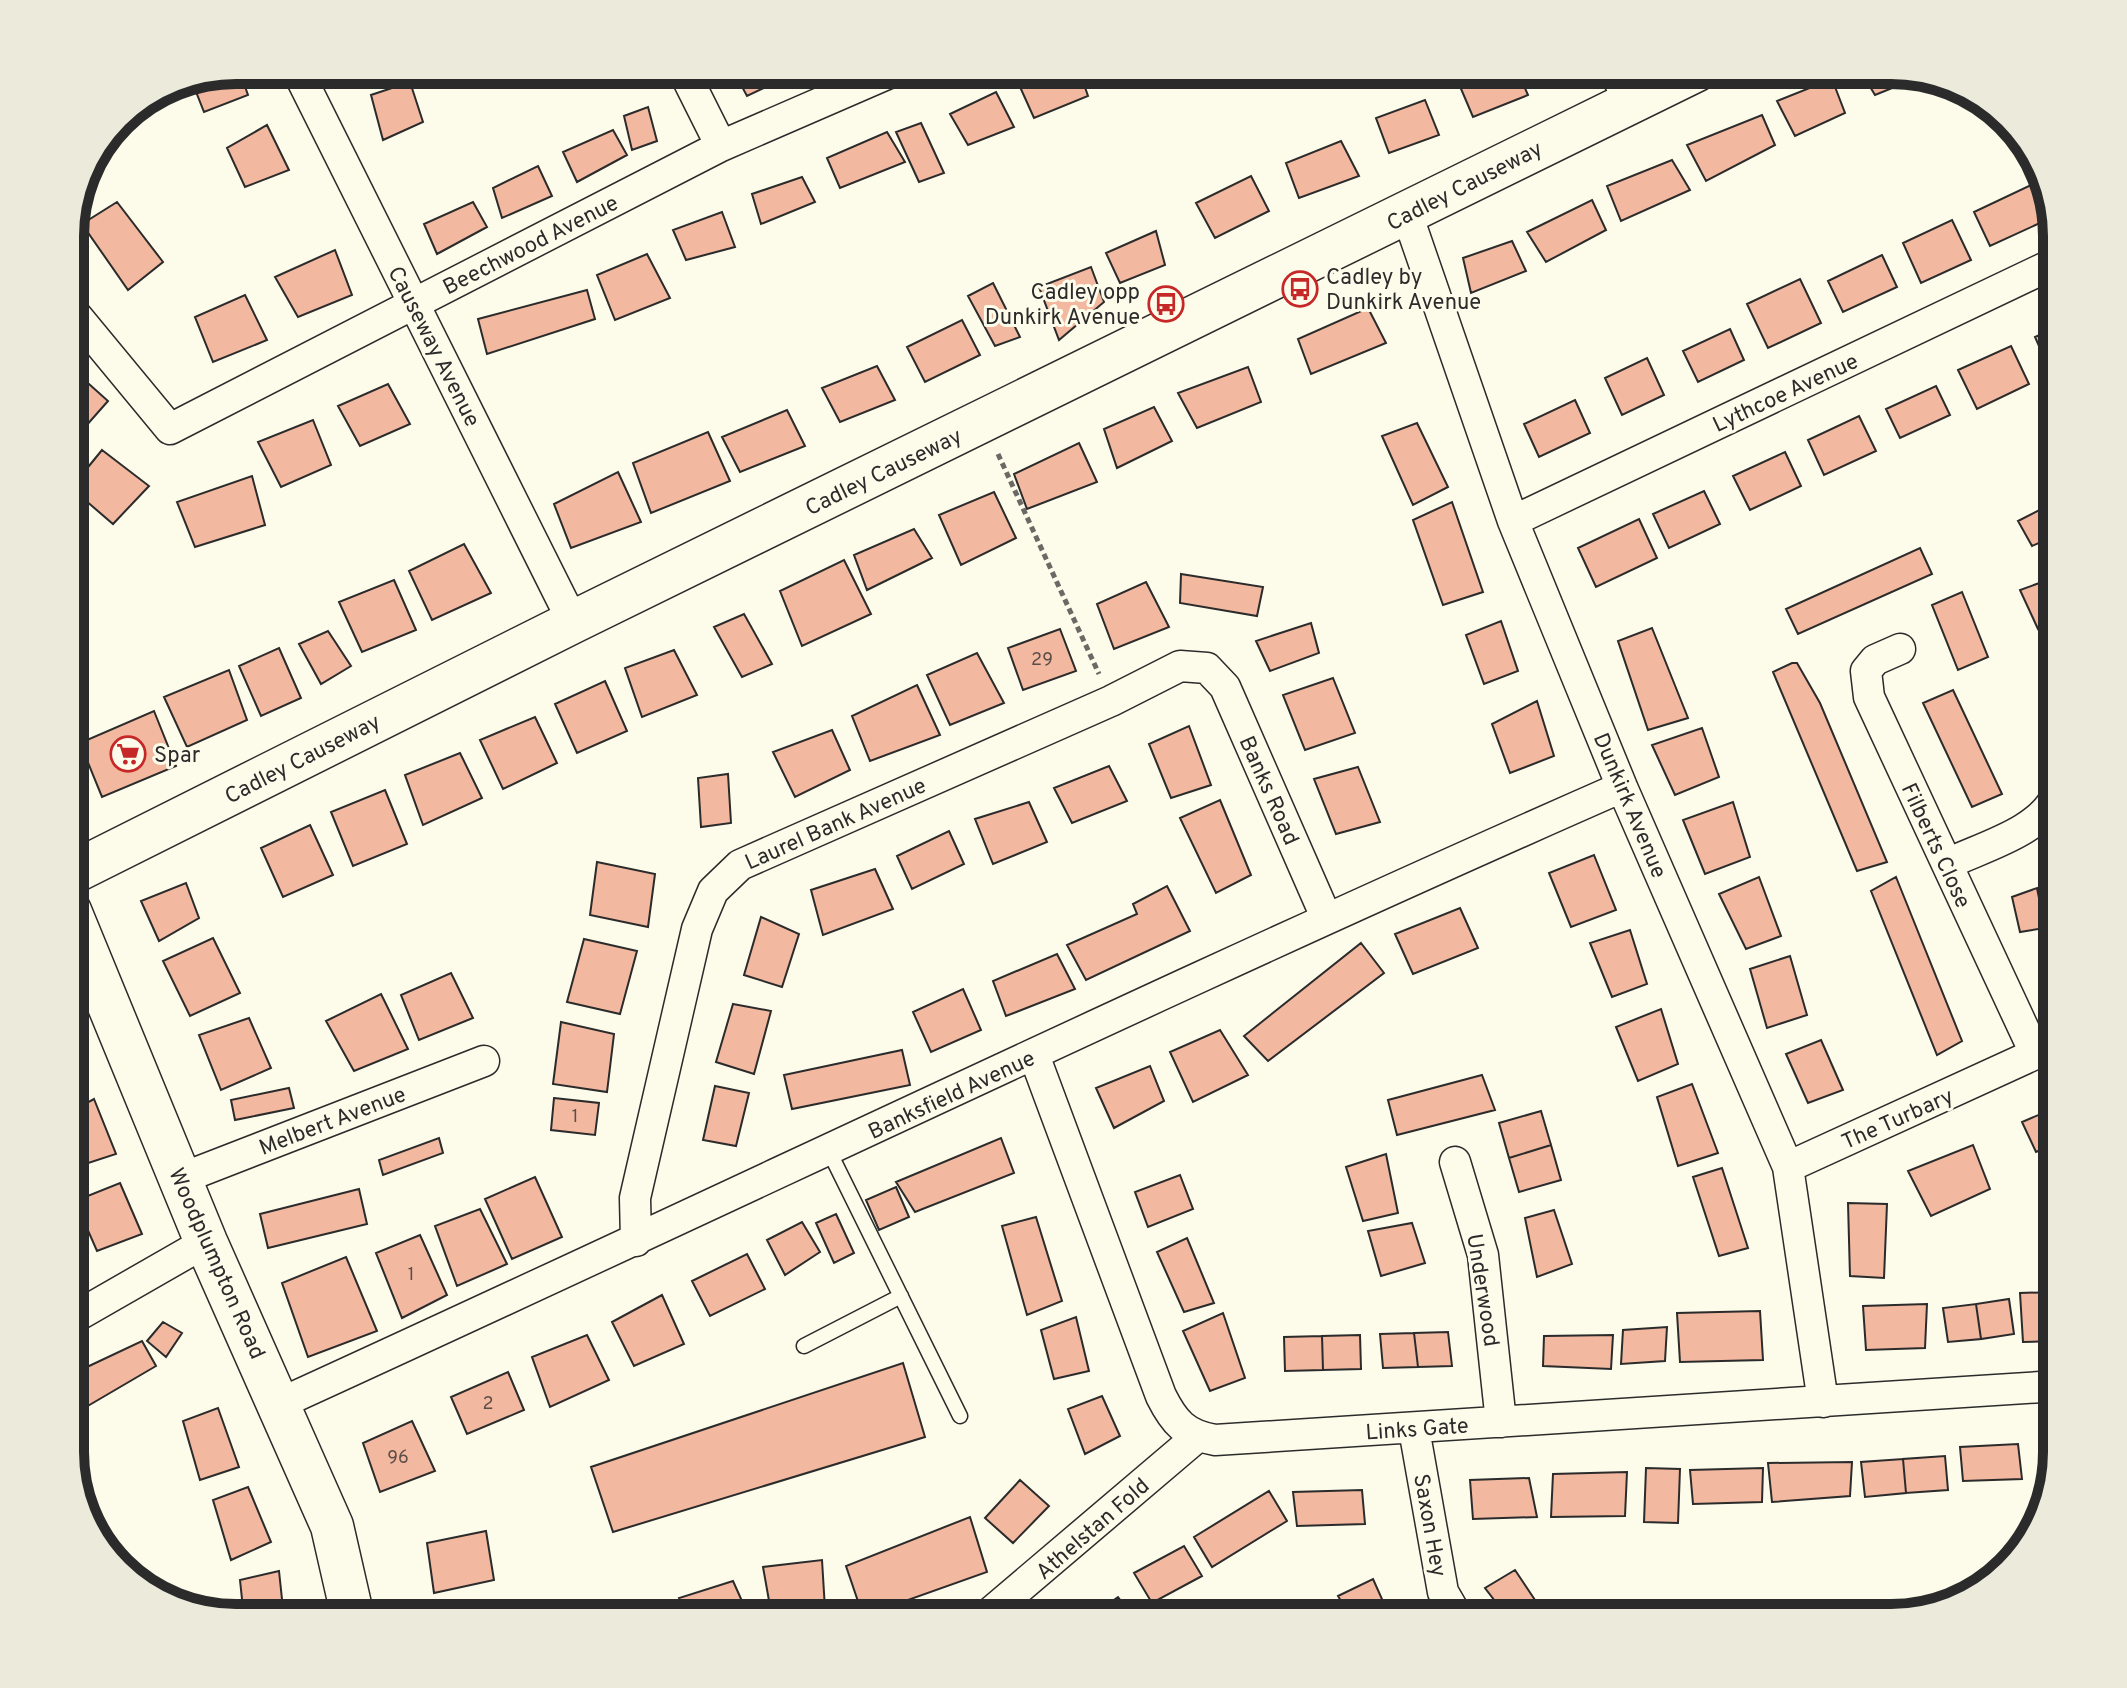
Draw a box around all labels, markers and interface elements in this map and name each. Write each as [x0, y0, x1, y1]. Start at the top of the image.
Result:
street label: Cadley Causeway [1383, 136, 1547, 238]
street label: Beechwood Avenue [439, 190, 623, 302]
street label: Causeway Avenue [381, 262, 485, 432]
place label: Cadley by Dunkirk Avenue [1326, 265, 1481, 317]
bus stop icon: Cadley by Dunkirk Avenue [1281, 270, 1319, 308]
place label: Cadley opp Dunkirk Avenue [985, 280, 1140, 332]
bus stop icon: Cadley opp Dunkirk Avenue [1147, 285, 1185, 323]
street label: Lythcoe Avenue [1709, 349, 1863, 440]
street label: Cadley Causeway [801, 424, 967, 523]
house number: 29 [1031, 649, 1053, 672]
street label: Cadley Causeway [221, 709, 385, 811]
street label: Dunkirk Avenue [1586, 729, 1671, 883]
street label: Banks Road [1232, 732, 1304, 850]
supermarket icon: Spar [109, 735, 147, 773]
place label: Spar [154, 743, 201, 770]
street label: Laurel Bank Avenue [741, 773, 931, 877]
street label: Filberts Close [1894, 779, 1975, 913]
street label: Banksfield Avenue [864, 1046, 1040, 1147]
street label: Melbert Avenue [256, 1082, 410, 1163]
street label: The Turbary [1838, 1084, 1958, 1157]
house number: 1 [572, 1106, 578, 1129]
street label: Woodplumpton Road [161, 1164, 270, 1364]
street label: Underwood [1459, 1232, 1504, 1349]
house number: 1 [408, 1264, 414, 1287]
house number: 2 [482, 1393, 494, 1416]
street label: Links Gate [1365, 1413, 1470, 1448]
house number: 96 [387, 1447, 409, 1470]
street label: Saxon Hey [1406, 1472, 1451, 1579]
street label: Athelstan Fold [1031, 1473, 1156, 1586]

